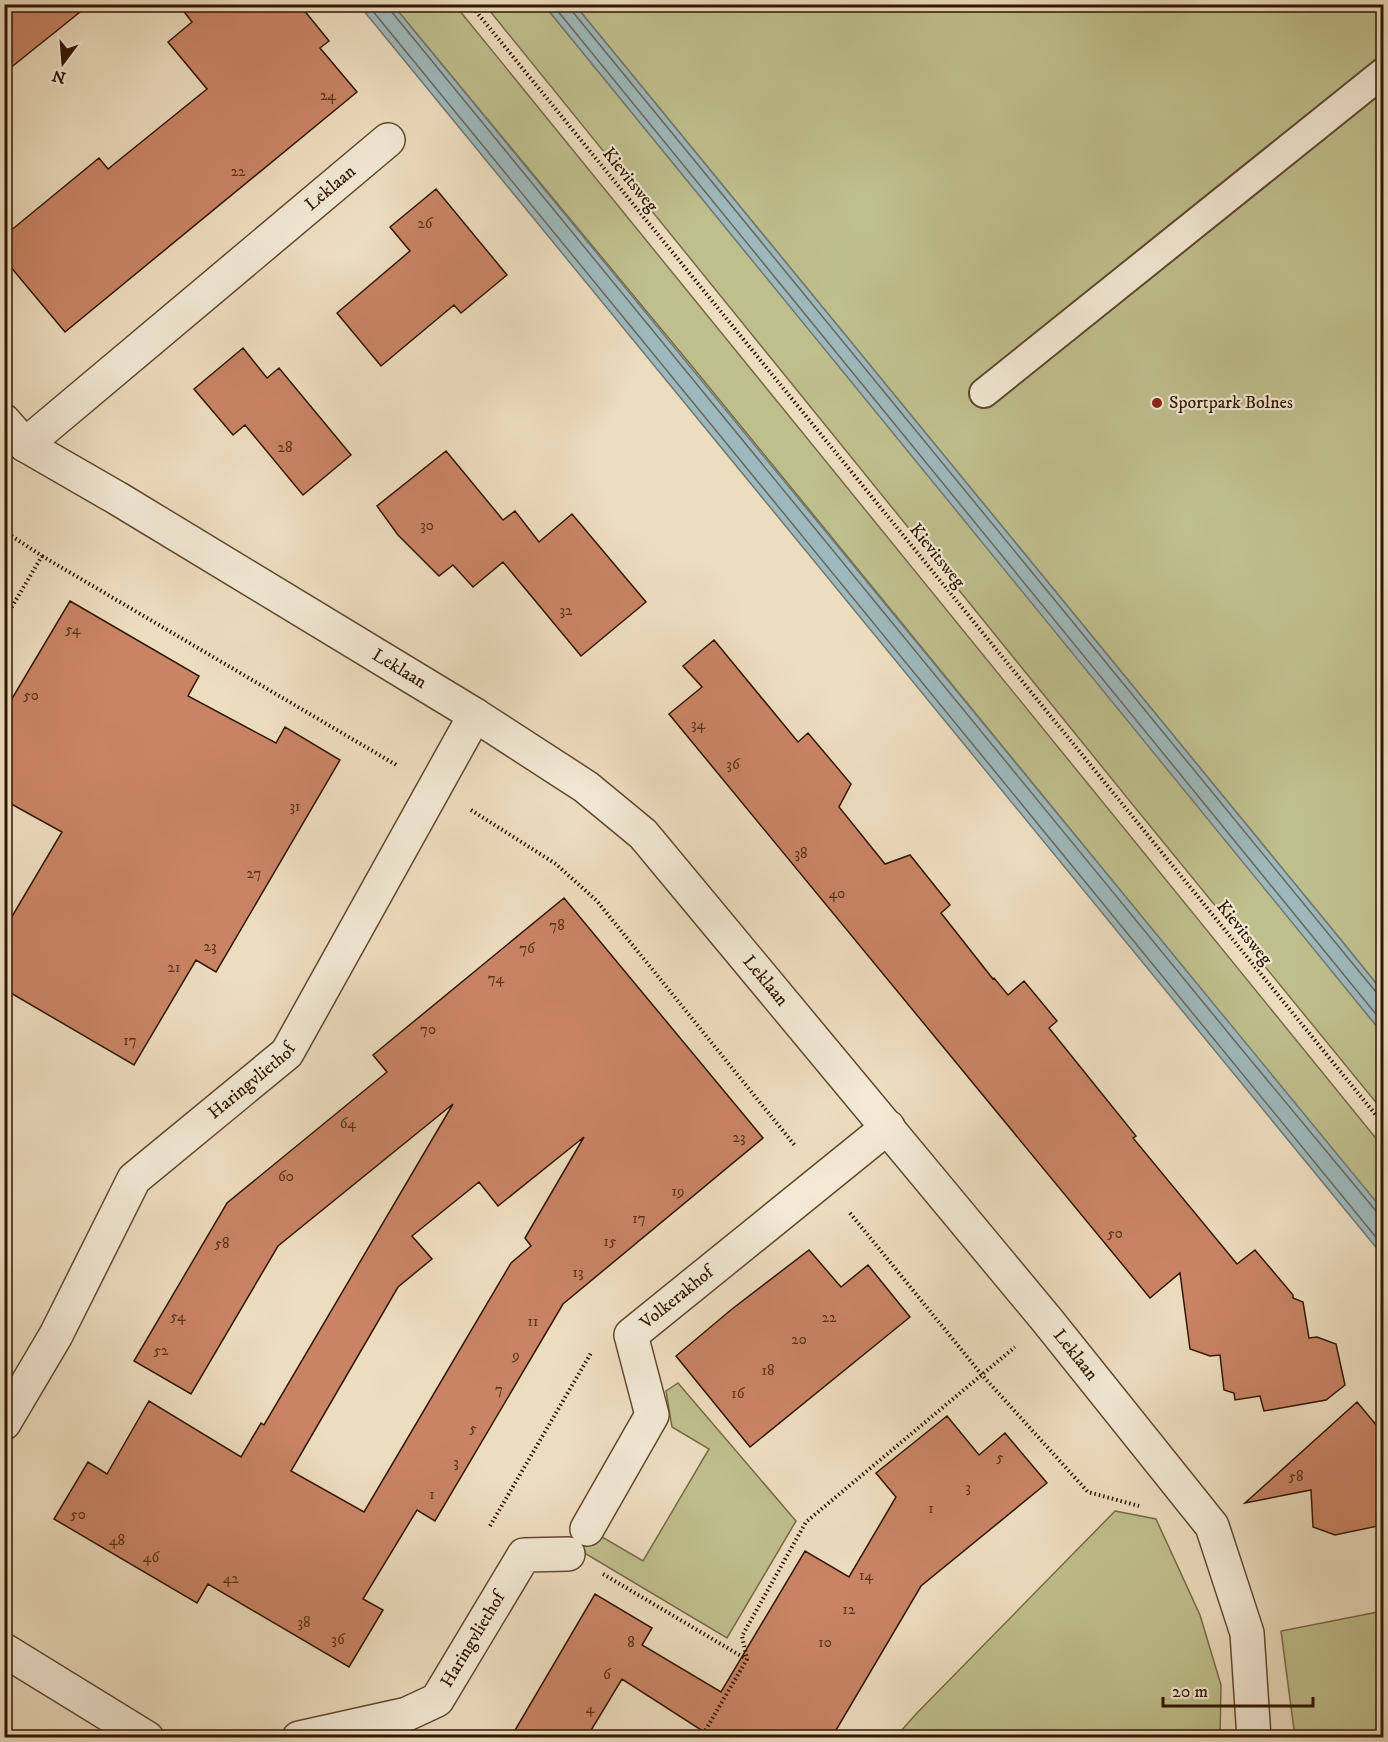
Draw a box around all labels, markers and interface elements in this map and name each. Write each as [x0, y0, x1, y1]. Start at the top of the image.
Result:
north arrow [33, 33, 93, 93]
text: N [50, 65, 68, 88]
house number: 24 [320, 86, 336, 105]
street label: Kievitsweg [597, 143, 663, 217]
street label: Leklaan [301, 160, 361, 216]
house number: 22 [231, 162, 246, 181]
house number: 26 [417, 214, 434, 233]
place label: Sportpark Bolnes [1169, 392, 1293, 414]
marker: Sportpark Bolnes [1150, 396, 1164, 410]
house number: 28 [278, 438, 292, 457]
house number: 30 [420, 516, 434, 535]
street label: Kievitsweg [904, 519, 970, 593]
house number: 32 [560, 601, 573, 620]
house number: 54 [65, 620, 81, 639]
street label: Leklaan [368, 644, 431, 694]
house number: 50 [23, 686, 39, 705]
house number: 34 [691, 715, 705, 734]
house number: 36 [726, 755, 741, 774]
house number: 31 [289, 797, 301, 816]
house number: 38 [794, 844, 808, 863]
house number: 27 [247, 864, 262, 883]
house number: 40 [829, 884, 845, 903]
street label: Kievitsweg [1211, 896, 1277, 970]
house number: 78 [549, 916, 565, 935]
house number: 23 [204, 937, 216, 956]
house number: 76 [519, 939, 536, 958]
street label: Leklaan [738, 951, 793, 1011]
house number: 21 [168, 958, 180, 977]
house number: 74 [488, 969, 505, 988]
house number: 70 [420, 1020, 436, 1039]
house number: 17 [123, 1031, 137, 1050]
street label: Haringvliethof [204, 1037, 303, 1124]
house number: 64 [340, 1114, 357, 1133]
house number: 23 [733, 1128, 745, 1147]
house number: 60 [278, 1167, 294, 1186]
house number: 19 [672, 1182, 684, 1201]
house number: 17 [632, 1209, 646, 1228]
house number: 50 [1107, 1224, 1123, 1243]
house number: 15 [604, 1232, 617, 1251]
house number: 58 [215, 1234, 229, 1253]
street label: Volkerakhof [635, 1260, 721, 1335]
house number: 13 [572, 1263, 584, 1282]
house number: 54 [170, 1307, 186, 1326]
house number: 22 [822, 1308, 837, 1327]
house number: 11 [527, 1312, 539, 1331]
street label: Leklaan [1048, 1325, 1103, 1386]
house number: 20 [791, 1330, 807, 1349]
house number: 52 [154, 1341, 169, 1360]
house number: 9 [511, 1346, 520, 1365]
house number: 18 [761, 1361, 775, 1380]
house number: 7 [495, 1380, 503, 1399]
house number: 16 [731, 1384, 746, 1403]
house number: 5 [469, 1419, 477, 1438]
house number: 5 [996, 1448, 1004, 1467]
house number: 3 [453, 1453, 459, 1472]
house number: 58 [1289, 1467, 1303, 1486]
house number: 3 [965, 1478, 971, 1497]
house number: 1 [429, 1485, 435, 1504]
house number: 1 [928, 1499, 934, 1518]
house number: 50 [70, 1505, 86, 1524]
house number: 48 [109, 1531, 125, 1550]
house number: 46 [143, 1548, 160, 1567]
house number: 14 [859, 1566, 873, 1585]
house number: 42 [223, 1569, 240, 1588]
street label: Haringvliethof [436, 1585, 512, 1691]
house number: 12 [843, 1600, 856, 1619]
house number: 38 [297, 1613, 311, 1632]
house number: 36 [331, 1630, 346, 1649]
house number: 8 [627, 1633, 635, 1652]
house number: 10 [818, 1633, 832, 1652]
house number: 6 [603, 1665, 612, 1684]
scale bar [1163, 1670, 1313, 1708]
text: 20 m [1172, 1681, 1208, 1703]
house number: 4 [586, 1699, 595, 1718]

